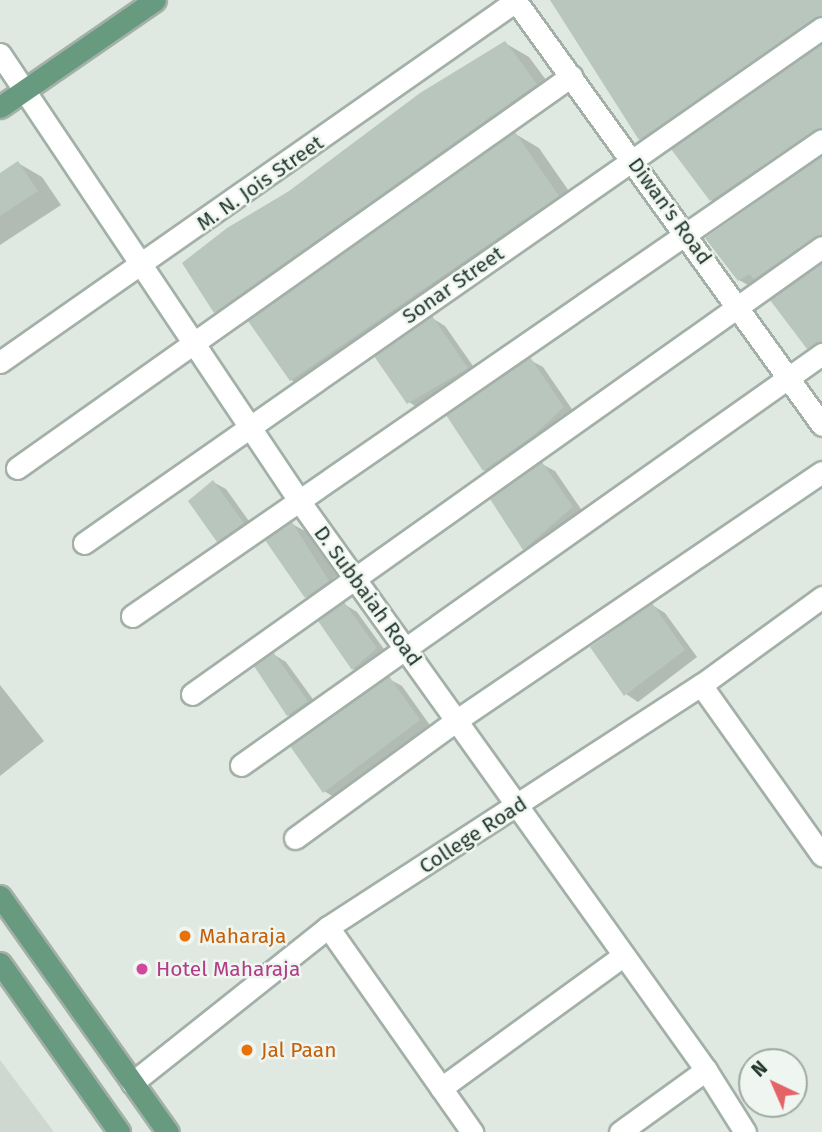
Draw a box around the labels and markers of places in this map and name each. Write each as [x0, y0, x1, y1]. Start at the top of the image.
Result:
place label: Maharaja [199, 923, 286, 949]
marker: Maharaja [177, 928, 193, 944]
place label: Hotel Maharaja [156, 956, 300, 982]
marker: Hotel Maharaja [134, 961, 150, 977]
place label: Jal Paan [261, 1037, 336, 1063]
marker: Jal Paan [239, 1042, 255, 1058]

